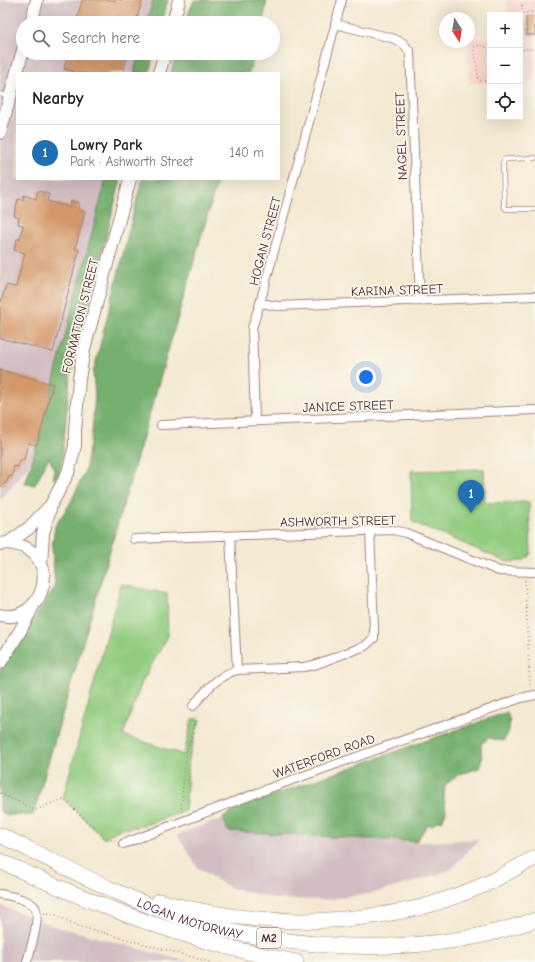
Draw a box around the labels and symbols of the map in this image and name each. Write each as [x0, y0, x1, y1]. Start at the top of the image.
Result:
north arrow [439, 12, 475, 48]
street label: NAGEL STREET [392, 91, 410, 180]
street label: HOGAN STREET [246, 195, 284, 287]
street label: FORMATION STREET [58, 257, 102, 375]
street label: KARINA STREET [351, 281, 444, 299]
your location [356, 367, 376, 387]
street label: JANICE STREET [302, 397, 394, 415]
pin: 1 [458, 480, 484, 513]
street label: ASHWORTH STREET [280, 512, 396, 530]
street label: WATERFORD ROAD [271, 731, 377, 781]
street label: LOGAN MOTORWAY [135, 894, 244, 941]
road number: M2 [257, 928, 281, 948]

